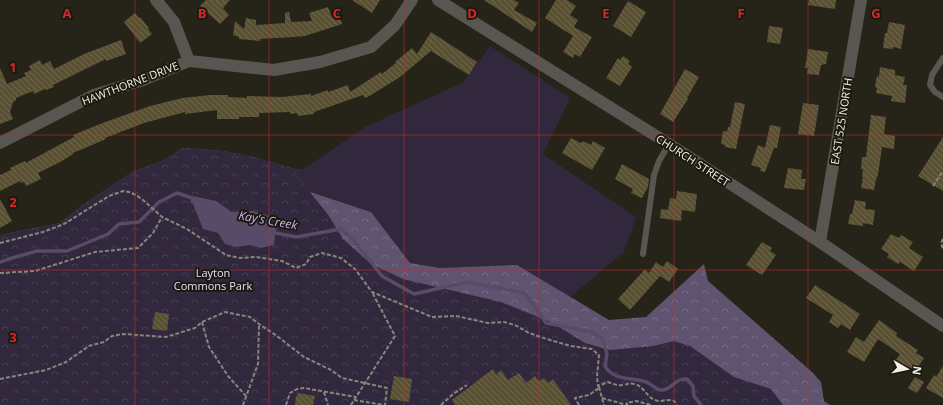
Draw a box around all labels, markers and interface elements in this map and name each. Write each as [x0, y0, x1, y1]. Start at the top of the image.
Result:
text: A [63, 4, 72, 22]
text: B [198, 4, 207, 22]
text: C [333, 4, 341, 22]
text: D [467, 4, 477, 22]
text: E [602, 4, 610, 22]
text: F [737, 4, 745, 22]
text: G [871, 4, 881, 22]
text: 1 [9, 58, 17, 76]
street label: HAWTHORNE DRIVE [79, 58, 181, 108]
street label: EAST 525 NORTH [827, 77, 855, 165]
street label: CHURCH STREET [653, 131, 733, 189]
text: 2 [9, 193, 17, 211]
water label: Kay's Creek [237, 206, 300, 234]
park label: Layton Commons Park [174, 265, 252, 293]
text: 3 [9, 328, 17, 346]
north arrow [887, 349, 927, 389]
text: N [909, 365, 925, 376]

